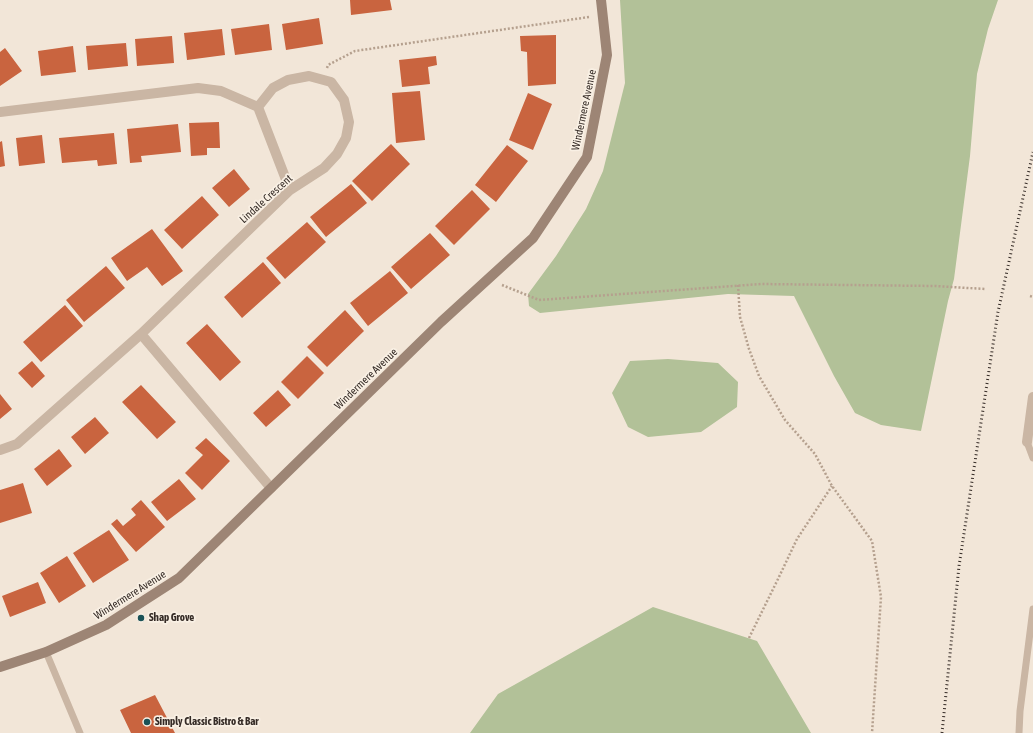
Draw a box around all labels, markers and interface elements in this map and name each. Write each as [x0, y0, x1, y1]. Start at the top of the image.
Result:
street label: Windermere Avenue [569, 68, 599, 152]
street label: Lindale Crescent [237, 172, 295, 226]
street label: Windermere Avenue [332, 346, 400, 412]
street label: Windermere Avenue [92, 568, 168, 622]
place label: Shap Grove [149, 611, 194, 625]
marker: Shap Grove [136, 613, 146, 623]
place label: Simply Classic Bistro & Bar [155, 715, 258, 729]
marker: Simply Classic Bistro & Bar [142, 717, 152, 727]

